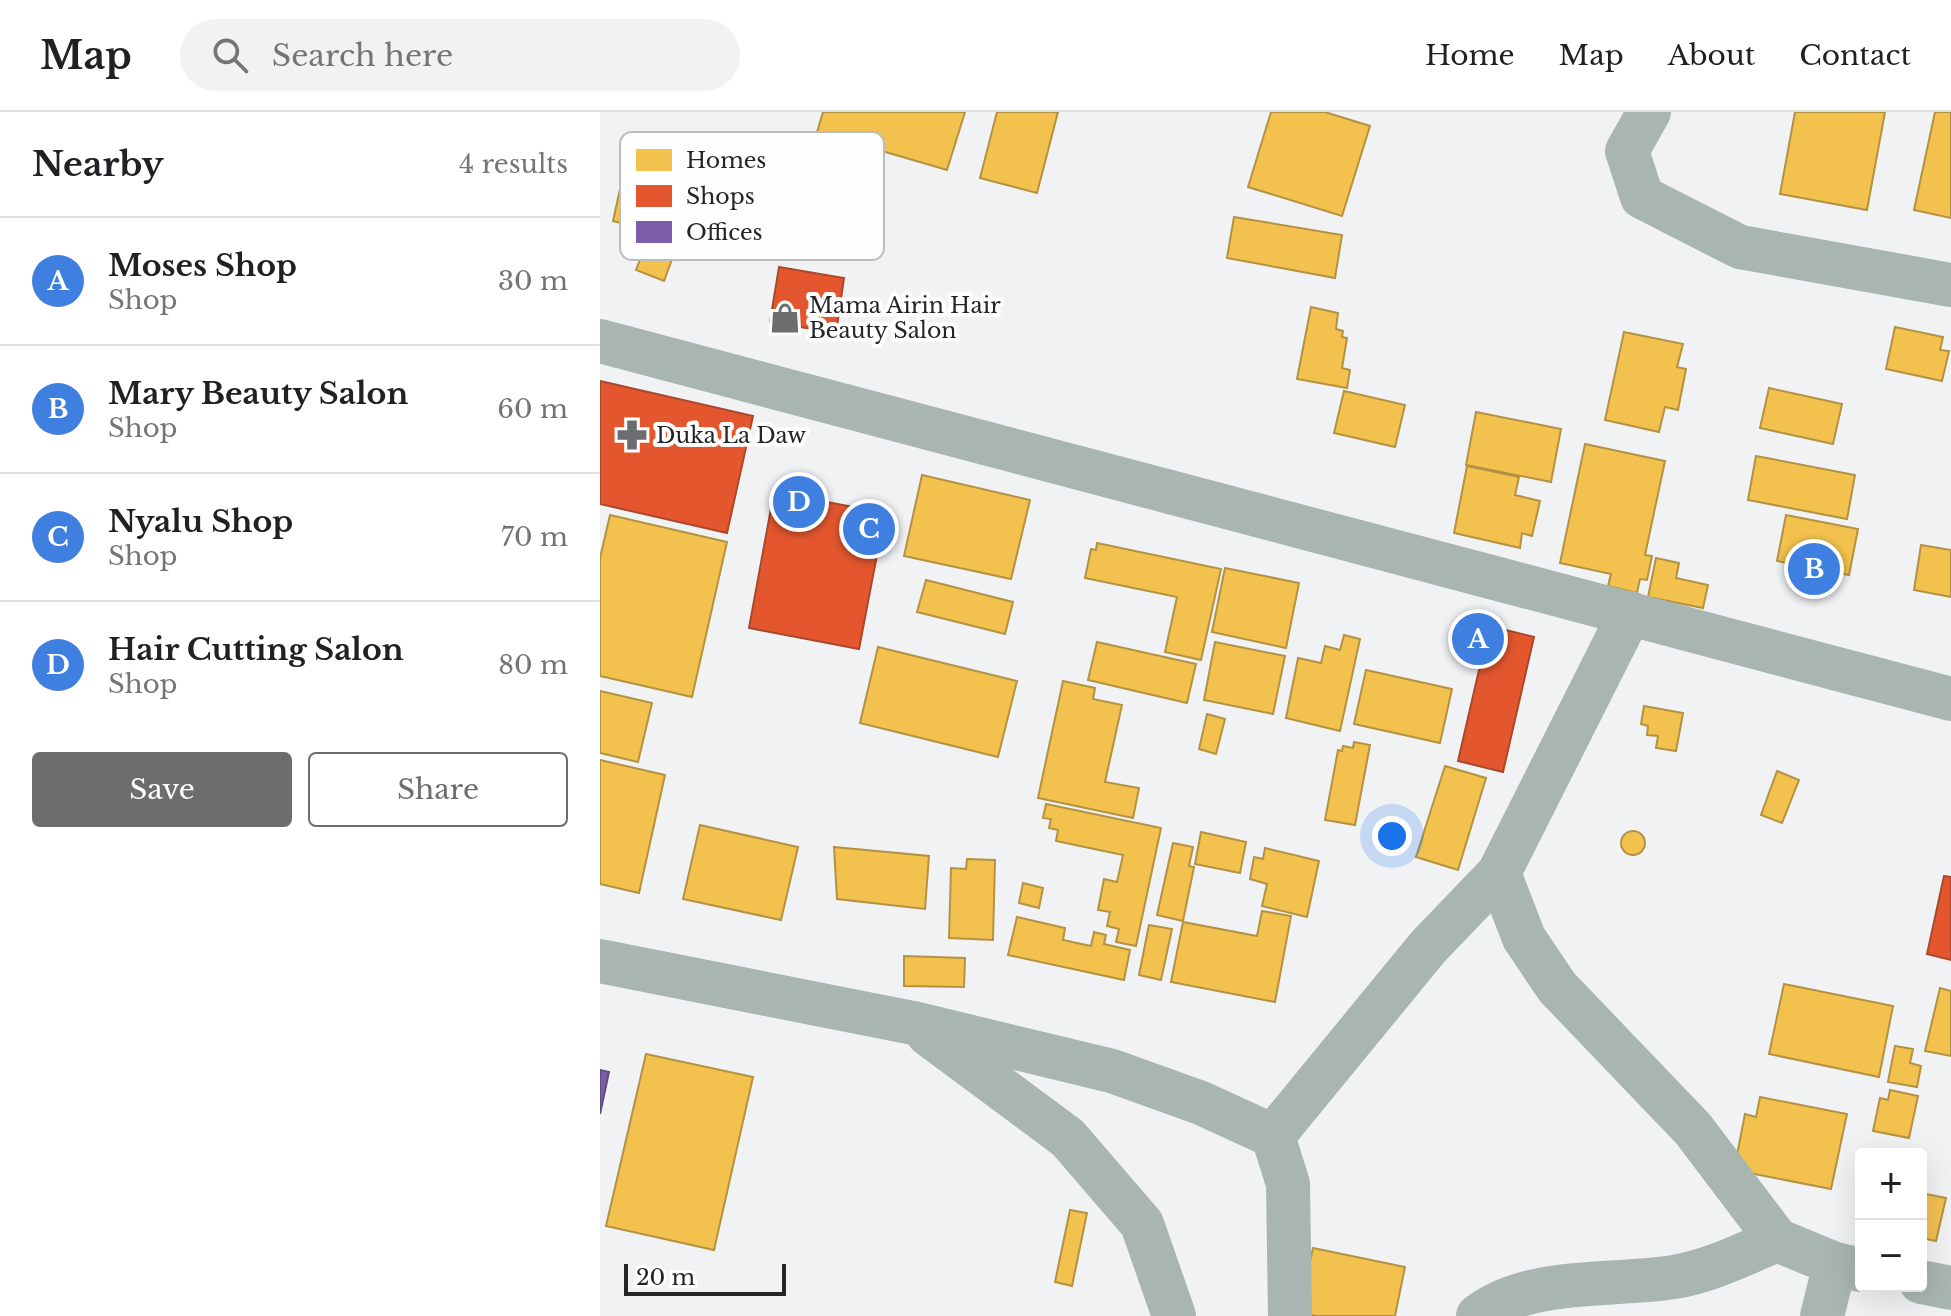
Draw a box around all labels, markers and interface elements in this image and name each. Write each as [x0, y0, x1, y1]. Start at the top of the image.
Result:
search box [180, 19, 740, 91]
text: Map [40, 32, 132, 79]
icon: search [208, 33, 252, 77]
text: Search here [272, 37, 453, 74]
text: Home [1425, 38, 1515, 73]
text: Map [1559, 38, 1624, 73]
text: About [1668, 38, 1755, 73]
text: Contact [1799, 38, 1911, 73]
legend [620, 132, 884, 260]
text: Nearby [32, 143, 164, 185]
text: Homes [686, 147, 766, 174]
text: 4 results [459, 148, 568, 180]
text: Shops [686, 183, 755, 210]
text: Offices [686, 219, 763, 246]
text: Moses Shop [108, 247, 297, 284]
text: A [47, 265, 69, 297]
text: 30 m [498, 265, 568, 297]
text: Shop [108, 284, 177, 316]
place label: Mama Airin Hair Beauty Salon [809, 292, 1001, 344]
shop icon: Mama Airin Hair Beauty Salon [768, 301, 802, 335]
text: Mary Beauty Salon [108, 375, 408, 412]
text: B [48, 393, 68, 425]
text: 60 m [497, 393, 568, 425]
text: Shop [108, 412, 177, 444]
pharmacy icon: Duka La Daw [615, 418, 649, 452]
place label: Duka La Daw [656, 422, 806, 449]
pin: D [773, 472, 825, 532]
pin: C [843, 499, 895, 559]
text: Nyalu Shop [108, 503, 293, 540]
text: C [47, 521, 69, 553]
text: 70 m [501, 521, 568, 553]
pin: B [1788, 539, 1840, 599]
text: Shop [108, 540, 177, 572]
pin: A [1452, 609, 1504, 669]
text: Hair Cutting Salon [108, 631, 404, 668]
text: D [46, 649, 70, 681]
text: 80 m [498, 649, 568, 681]
text: Shop [108, 668, 177, 700]
button: Save [32, 752, 292, 827]
button: Share [308, 752, 568, 827]
your location [1372, 816, 1412, 856]
map controls [1855, 1148, 1927, 1292]
button: + [1855, 1148, 1927, 1220]
button: − [1855, 1220, 1927, 1292]
scale bar [624, 1260, 786, 1296]
text: 20 m [636, 1264, 695, 1291]

